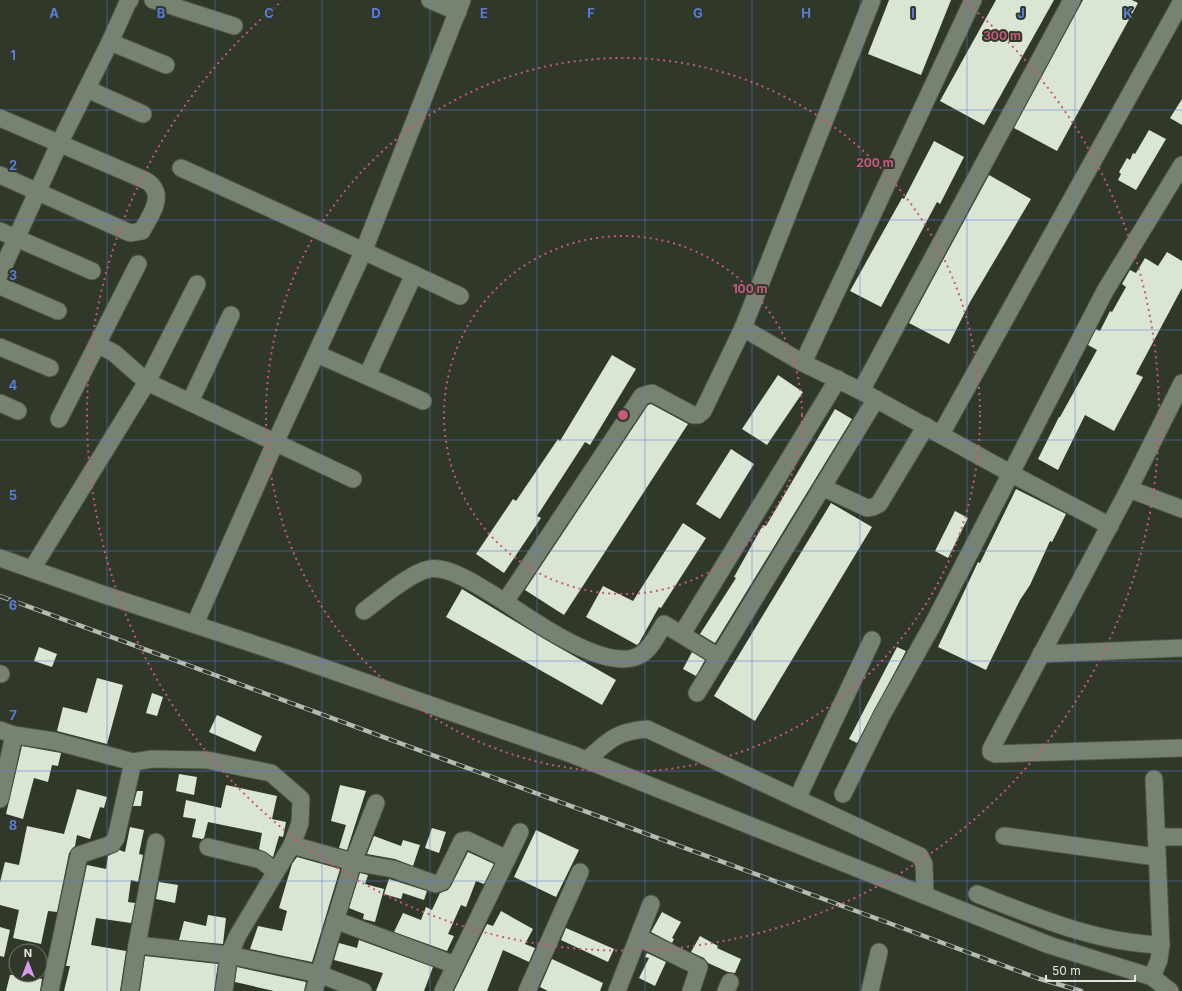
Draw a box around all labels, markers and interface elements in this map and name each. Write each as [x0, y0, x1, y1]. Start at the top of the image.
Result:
text: A [49, 5, 59, 21]
text: B [157, 5, 166, 21]
text: C [264, 5, 274, 21]
text: D [371, 5, 381, 21]
text: E [480, 5, 488, 21]
text: F [587, 5, 595, 21]
text: G [693, 5, 703, 21]
text: H [801, 5, 811, 21]
text: I [911, 5, 915, 21]
text: J [1017, 5, 1025, 21]
text: K [1123, 5, 1133, 21]
text: 300 m [983, 28, 1021, 43]
text: 1 [10, 47, 16, 63]
text: 200 m [856, 155, 894, 170]
text: 2 [9, 157, 17, 173]
text: 3 [9, 267, 17, 283]
text: 100 m [732, 281, 768, 296]
text: 4 [9, 377, 18, 393]
centre of rings [616, 408, 630, 422]
text: 5 [9, 487, 17, 503]
text: 6 [9, 597, 17, 613]
text: 7 [9, 707, 17, 723]
text: 8 [9, 817, 17, 833]
north arrow [8, 943, 48, 983]
text: N [24, 946, 32, 960]
scale bar [1046, 957, 1135, 983]
text: 50 m [1052, 963, 1081, 978]

